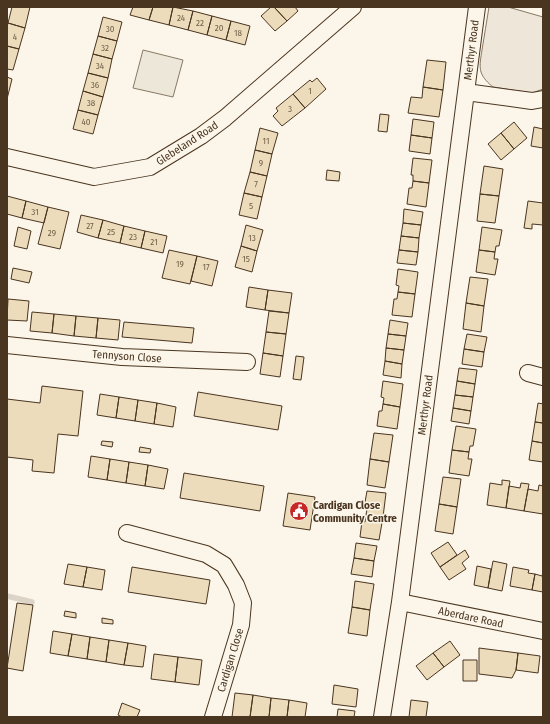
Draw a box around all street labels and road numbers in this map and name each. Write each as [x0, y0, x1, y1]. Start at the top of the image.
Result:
street label: Merthyr Road [461, 19, 482, 81]
street label: Glebeland Road [154, 119, 221, 168]
street label: Tennyson Close [92, 348, 162, 365]
street label: Merthyr Road [415, 374, 436, 436]
street label: Aberdare Road [437, 604, 505, 631]
street label: Cardigan Close [215, 627, 246, 694]

